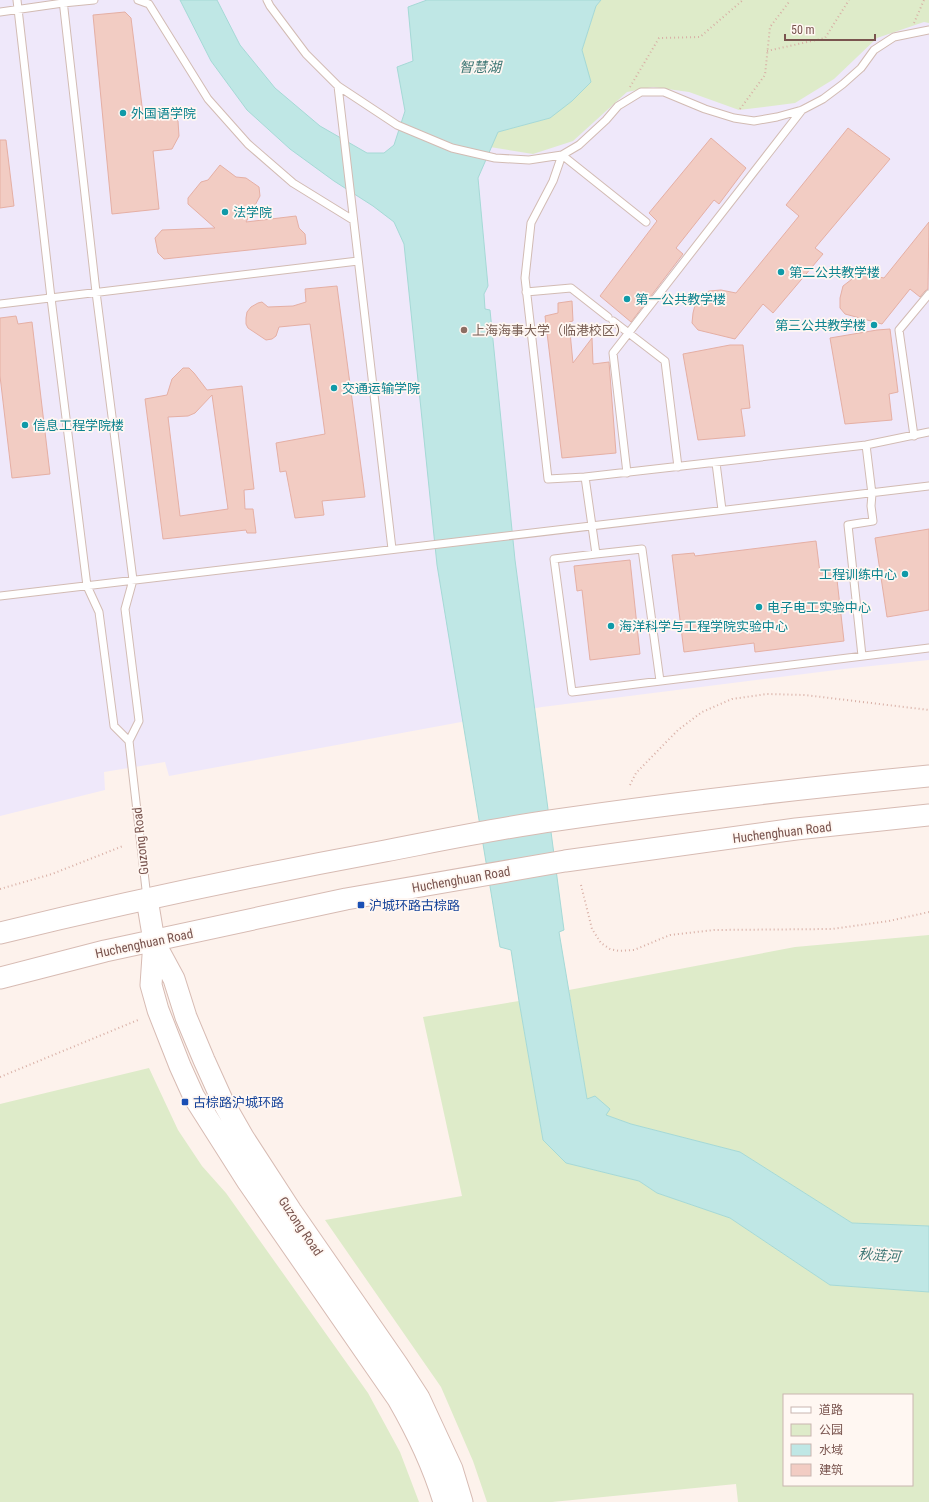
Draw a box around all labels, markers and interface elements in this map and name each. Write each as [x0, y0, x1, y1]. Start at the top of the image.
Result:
scale bar [785, 16, 875, 42]
text: 50 m [791, 23, 815, 37]
water label: 智慧湖 [459, 59, 503, 75]
place label: 外国语学院 [131, 106, 196, 121]
marker: 外国语学院 [118, 108, 128, 118]
place label: 法学院 [233, 205, 272, 220]
marker: 法学院 [220, 207, 230, 217]
place label: 第二公共教学楼 [789, 265, 880, 280]
marker: 第二公共教学楼 [776, 267, 786, 277]
place label: 第一公共教学楼 [635, 292, 726, 307]
marker: 第一公共教学楼 [622, 294, 632, 304]
place label: 第三公共教学楼 [775, 318, 866, 333]
marker: 第三公共教学楼 [869, 320, 879, 330]
place label: 上海海事大学（临港校区） [472, 323, 628, 338]
marker: 上海海事大学（临港校区） [459, 325, 469, 335]
place label: 交通运输学院 [342, 381, 420, 396]
marker: 交通运输学院 [329, 383, 339, 393]
place label: 信息工程学院楼 [33, 418, 124, 433]
marker: 信息工程学院楼 [20, 420, 30, 430]
place label: 工程训练中心 [819, 567, 897, 582]
marker: 工程训练中心 [900, 569, 910, 579]
place label: 电子电工实验中心 [767, 600, 871, 615]
marker: 电子电工实验中心 [754, 602, 764, 612]
place label: 海洋科学与工程学院实验中心 [619, 619, 788, 634]
marker: 海洋科学与工程学院实验中心 [606, 621, 616, 631]
street label: Guzong Road [129, 806, 152, 875]
street label: Huchenghuan Road [732, 819, 832, 846]
street label: Huchenghuan Road [411, 863, 511, 896]
place label: 沪城环路古棕路 [369, 898, 460, 913]
marker: 沪城环路古棕路 [356, 900, 366, 910]
street label: Huchenghuan Road [94, 926, 194, 961]
place label: 古棕路沪城环路 [193, 1095, 284, 1110]
marker: 古棕路沪城环路 [180, 1097, 190, 1107]
street label: Guzong Road [275, 1194, 326, 1259]
water label: 秋涟河 [857, 1246, 903, 1265]
legend [783, 1394, 913, 1486]
text: 道路 [819, 1403, 843, 1417]
text: 公园 [819, 1423, 843, 1437]
text: 水域 [819, 1443, 843, 1457]
text: 建筑 [819, 1463, 843, 1477]

